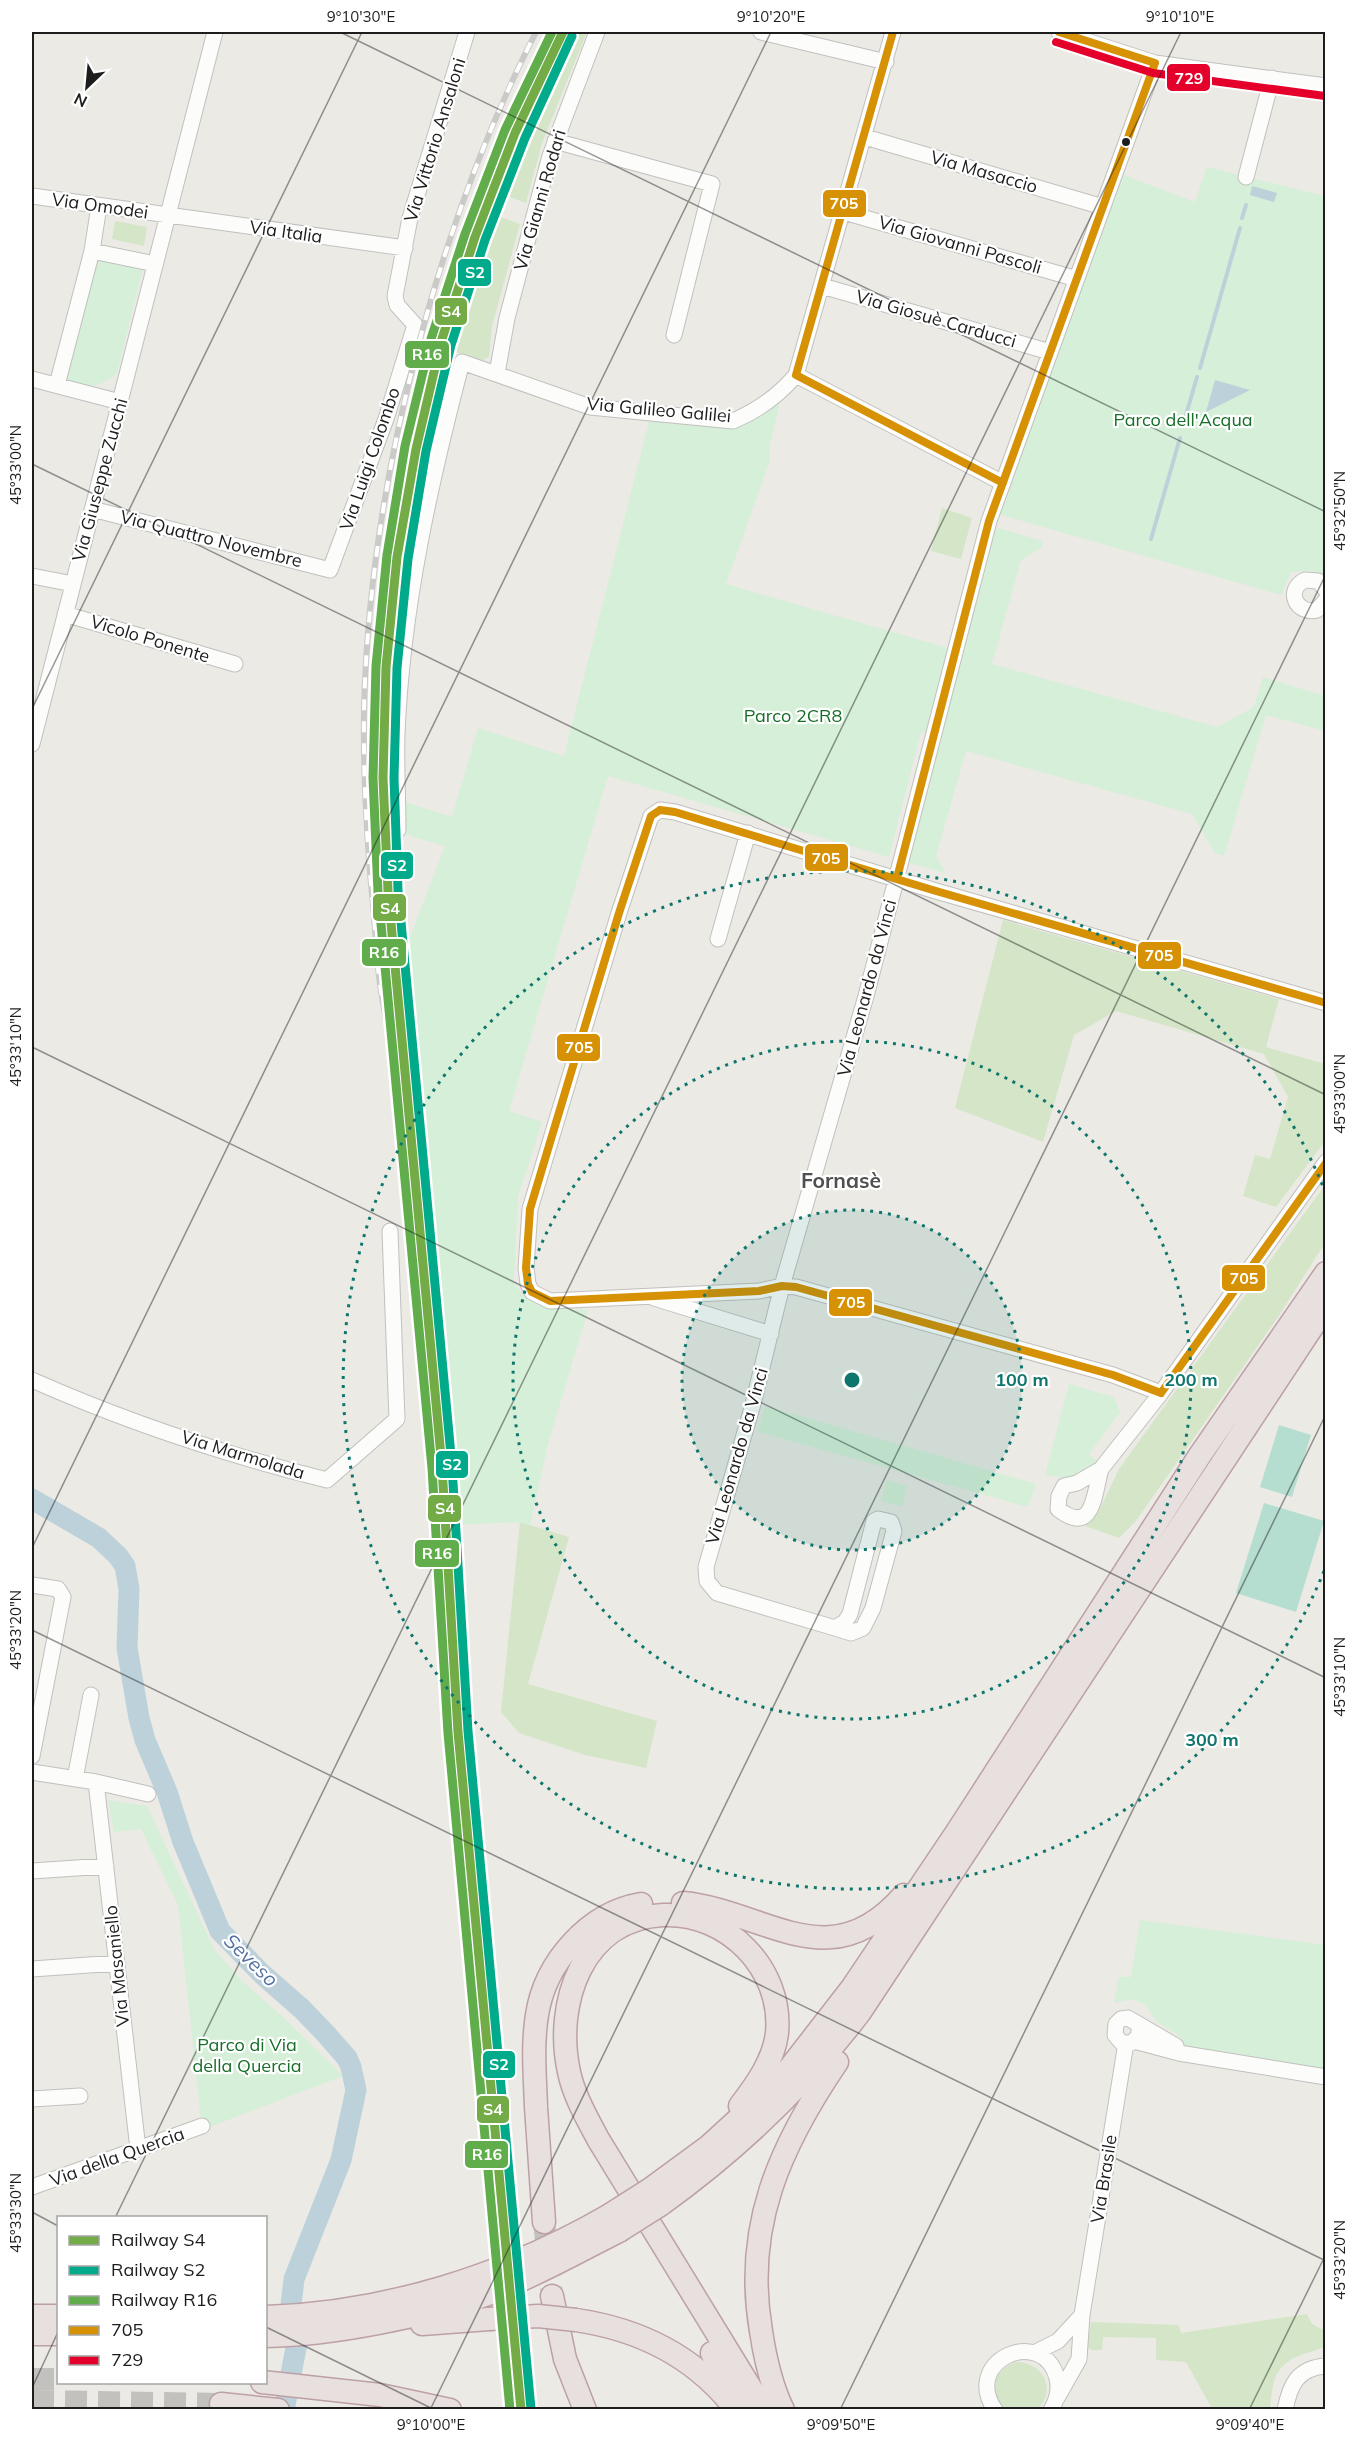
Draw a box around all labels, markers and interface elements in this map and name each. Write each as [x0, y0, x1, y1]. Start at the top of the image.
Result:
text: 9°10'30"E [327, 7, 395, 26]
text: 9°10'20"E [737, 7, 805, 26]
text: 9°10'10"E [1146, 7, 1214, 26]
street label: Via Vittorio Ansaloni [399, 55, 470, 225]
north arrow [57, 57, 117, 117]
line badge: 729 [1166, 63, 1211, 92]
text: 729 [1175, 68, 1203, 88]
text: N [71, 89, 90, 112]
street label: Via Gianni Rodari [508, 127, 571, 273]
unlabelled marker [1120, 136, 1132, 148]
street label: Via Masaccio [928, 145, 1040, 198]
street label: Via Omodei [50, 187, 150, 224]
line badge: 705 [822, 189, 867, 218]
text: 705 [830, 193, 859, 213]
street label: Via Giovanni Pascoli [876, 210, 1044, 279]
street label: Via Italia [248, 215, 324, 248]
line badge: S2 [457, 258, 492, 287]
text: S2 [465, 262, 485, 282]
street label: Via Giosuè Carducci [853, 285, 1019, 352]
line badge: S4 [434, 297, 468, 326]
text: S4 [441, 301, 461, 321]
line badge: R16 [404, 340, 450, 369]
text: R16 [412, 344, 443, 364]
street label: Via Luigi Colombo [334, 384, 405, 533]
street label: Via Galileo Galilei [586, 392, 732, 427]
street label: Via Giuseppe Zucchi [67, 396, 132, 564]
park label: Parco dell'Acqua [1113, 408, 1253, 431]
text: 45°33'00"N [6, 425, 25, 505]
text: 45°32'50"N [1330, 471, 1349, 551]
street label: Via Quattro Novembre [118, 505, 305, 572]
street label: Vicolo Ponente [88, 609, 213, 668]
park label: Parco 2CR8 [744, 704, 842, 727]
line badge: 705 [804, 843, 849, 872]
text: 705 [812, 848, 841, 868]
line badge: S2 [380, 851, 414, 880]
text: S2 [387, 855, 407, 875]
line badge: S4 [372, 893, 407, 922]
street label: Via Leonardo da Vinci [832, 897, 901, 1079]
text: S4 [380, 898, 400, 918]
line badge: R16 [361, 938, 407, 967]
line badge: 705 [1137, 941, 1182, 970]
text: R16 [369, 942, 400, 962]
text: 705 [1145, 945, 1174, 965]
text: 45°33'10"N [6, 1007, 25, 1087]
line badge: 705 [556, 1033, 601, 1062]
text: 705 [565, 1037, 594, 1057]
text: 45°33'00"N [1330, 1054, 1349, 1134]
district label: Fornasè [801, 1167, 881, 1193]
line badge: 705 [1221, 1264, 1266, 1292]
text: 705 [1230, 1268, 1259, 1288]
line badge: 705 [828, 1288, 873, 1317]
text: 705 [837, 1292, 866, 1312]
street label: Via Leonardo da Vinci [700, 1365, 773, 1547]
text: 100 m [995, 1368, 1049, 1391]
text: 200 m [1164, 1368, 1218, 1391]
centre of rings [842, 1370, 862, 1390]
street label: Via Marmolada [179, 1425, 308, 1484]
line badge: S2 [435, 1450, 469, 1479]
text: S2 [442, 1454, 462, 1474]
line badge: S4 [427, 1494, 462, 1523]
text: S4 [435, 1498, 455, 1518]
line badge: R16 [414, 1539, 460, 1568]
text: R16 [422, 1543, 453, 1563]
text: 45°33'20"N [6, 1590, 25, 1670]
text: 45°33'10"N [1330, 1637, 1349, 1717]
text: 300 m [1185, 1728, 1239, 1751]
street label: Via Masaniello [99, 1904, 134, 2028]
water label: Seveso [219, 1928, 284, 1992]
park label: Parco di Via della Quercia [192, 2033, 302, 2077]
line badge: S2 [482, 2050, 516, 2079]
text: S2 [489, 2054, 509, 2074]
line badge: S4 [476, 2095, 510, 2124]
text: S4 [483, 2099, 503, 2119]
street label: Via della Quercia [46, 2122, 187, 2192]
street label: Via Brasile [1085, 2133, 1122, 2225]
line badge: R16 [464, 2140, 509, 2169]
text: R16 [472, 2144, 503, 2164]
text: 45°33'30"N [6, 2173, 25, 2253]
legend [57, 2216, 267, 2384]
text: 45°33'20"N [1330, 2220, 1349, 2300]
text: Railway S4 [111, 2228, 205, 2251]
text: Railway S2 [111, 2258, 205, 2281]
text: Railway R16 [111, 2288, 217, 2311]
text: 705 [111, 2318, 144, 2341]
text: 729 [111, 2348, 143, 2371]
text: 9°10'00"E [397, 2415, 465, 2434]
text: 9°09'50"E [807, 2415, 875, 2434]
text: 9°09'40"E [1216, 2415, 1284, 2434]

